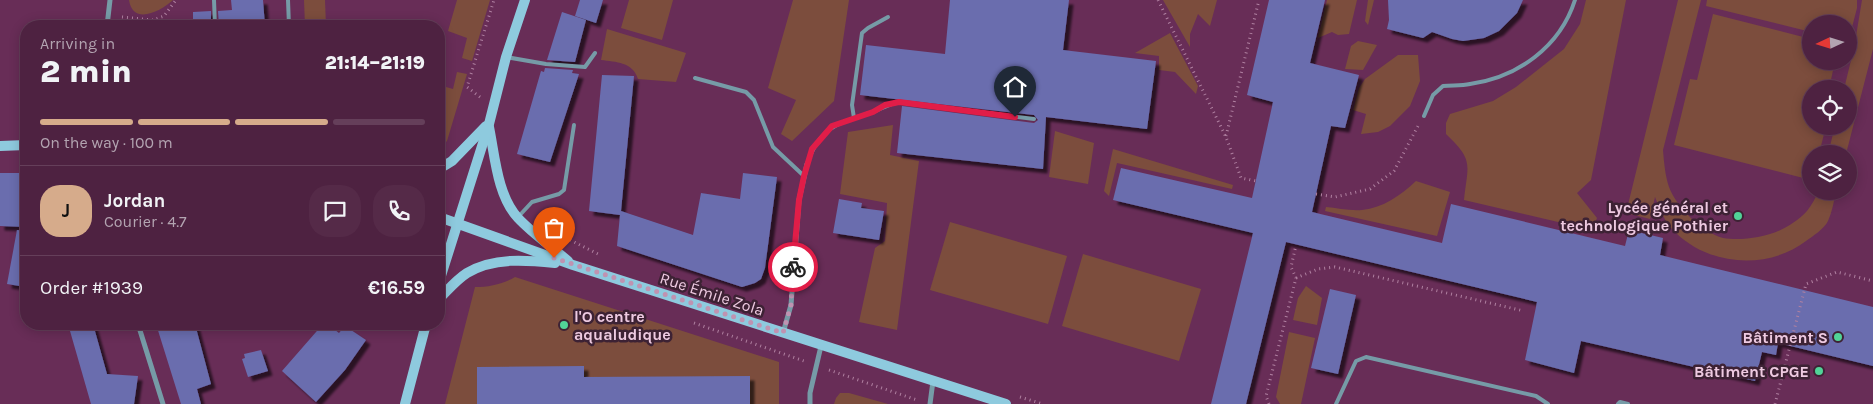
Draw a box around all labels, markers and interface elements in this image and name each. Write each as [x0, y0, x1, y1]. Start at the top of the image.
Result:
north arrow [1802, 15, 1858, 70]
map controls [1802, 15, 1857, 200]
text: Arriving in [40, 34, 115, 53]
text: 21:14–21:19 [325, 52, 425, 74]
text: 2 min [40, 53, 132, 90]
pin [994, 66, 1036, 117]
icon: home [1001, 73, 1029, 101]
button: locate [1802, 80, 1857, 135]
text: On the way · 100 m [40, 133, 173, 152]
button: layers [1802, 145, 1857, 200]
button: chat [309, 185, 361, 237]
button: phone [373, 185, 425, 237]
text: Jordan [104, 190, 165, 212]
place label: Lycée général et technologique Pothier [1560, 198, 1729, 235]
text: J [62, 200, 70, 222]
pin [533, 207, 575, 258]
marker: Lycée général et technologique Pothier [1732, 210, 1744, 222]
text: Courier · 4.7 [104, 212, 187, 231]
icon: bag [540, 214, 568, 242]
courier [768, 242, 818, 292]
icon: bike [779, 253, 807, 281]
street label: Rue Émile Zola [658, 268, 766, 320]
text: Order #1939 [40, 277, 143, 299]
text: €16.59 [368, 277, 425, 299]
place label: l'O centre aqualudique [574, 307, 671, 344]
marker: l'O centre aqualudique [558, 319, 570, 331]
place label: Bâtiment S [1743, 328, 1828, 347]
marker: Bâtiment S [1832, 331, 1844, 343]
place label: Bâtiment CPGE [1694, 362, 1809, 381]
marker: Bâtiment CPGE [1813, 365, 1825, 377]

